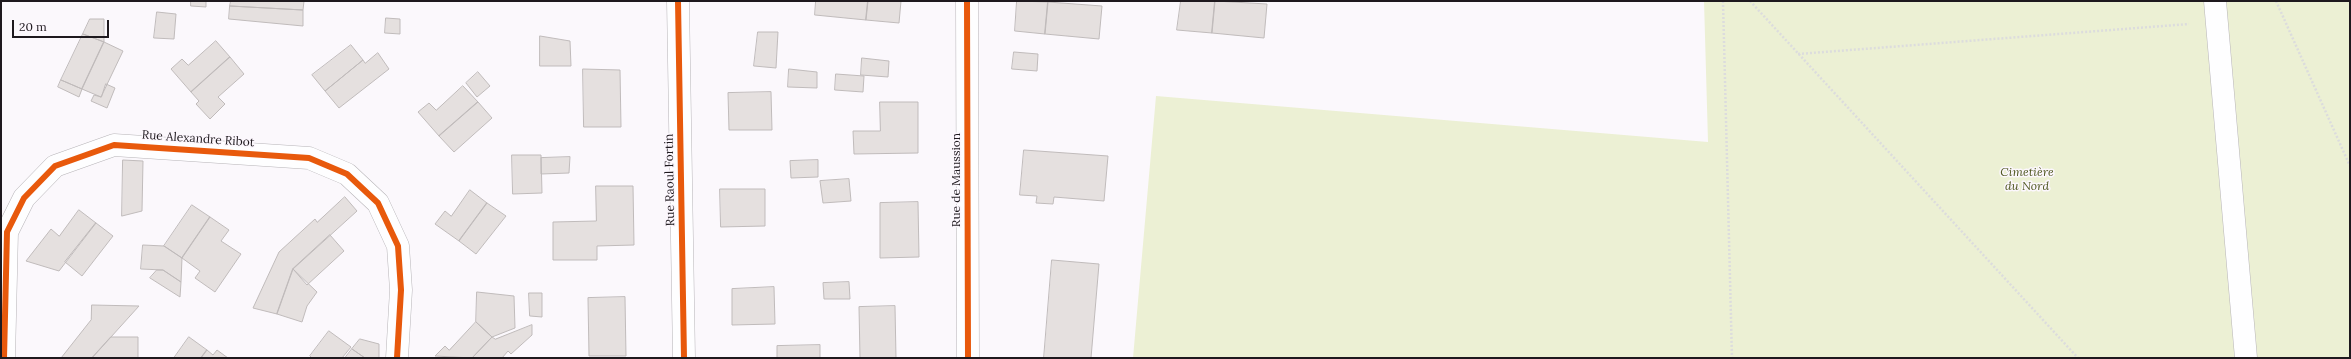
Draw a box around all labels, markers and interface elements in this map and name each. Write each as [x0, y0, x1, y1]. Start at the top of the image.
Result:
scale bar [14, 12, 111, 38]
text: 20 m [19, 19, 47, 34]
street label: Rue Alexandre Ribot [141, 128, 255, 150]
street label: Rue de Maussion [950, 133, 964, 227]
street label: Rue Raoul Fortin [662, 134, 678, 226]
park label: Cimetière du Nord [2000, 166, 2054, 194]

